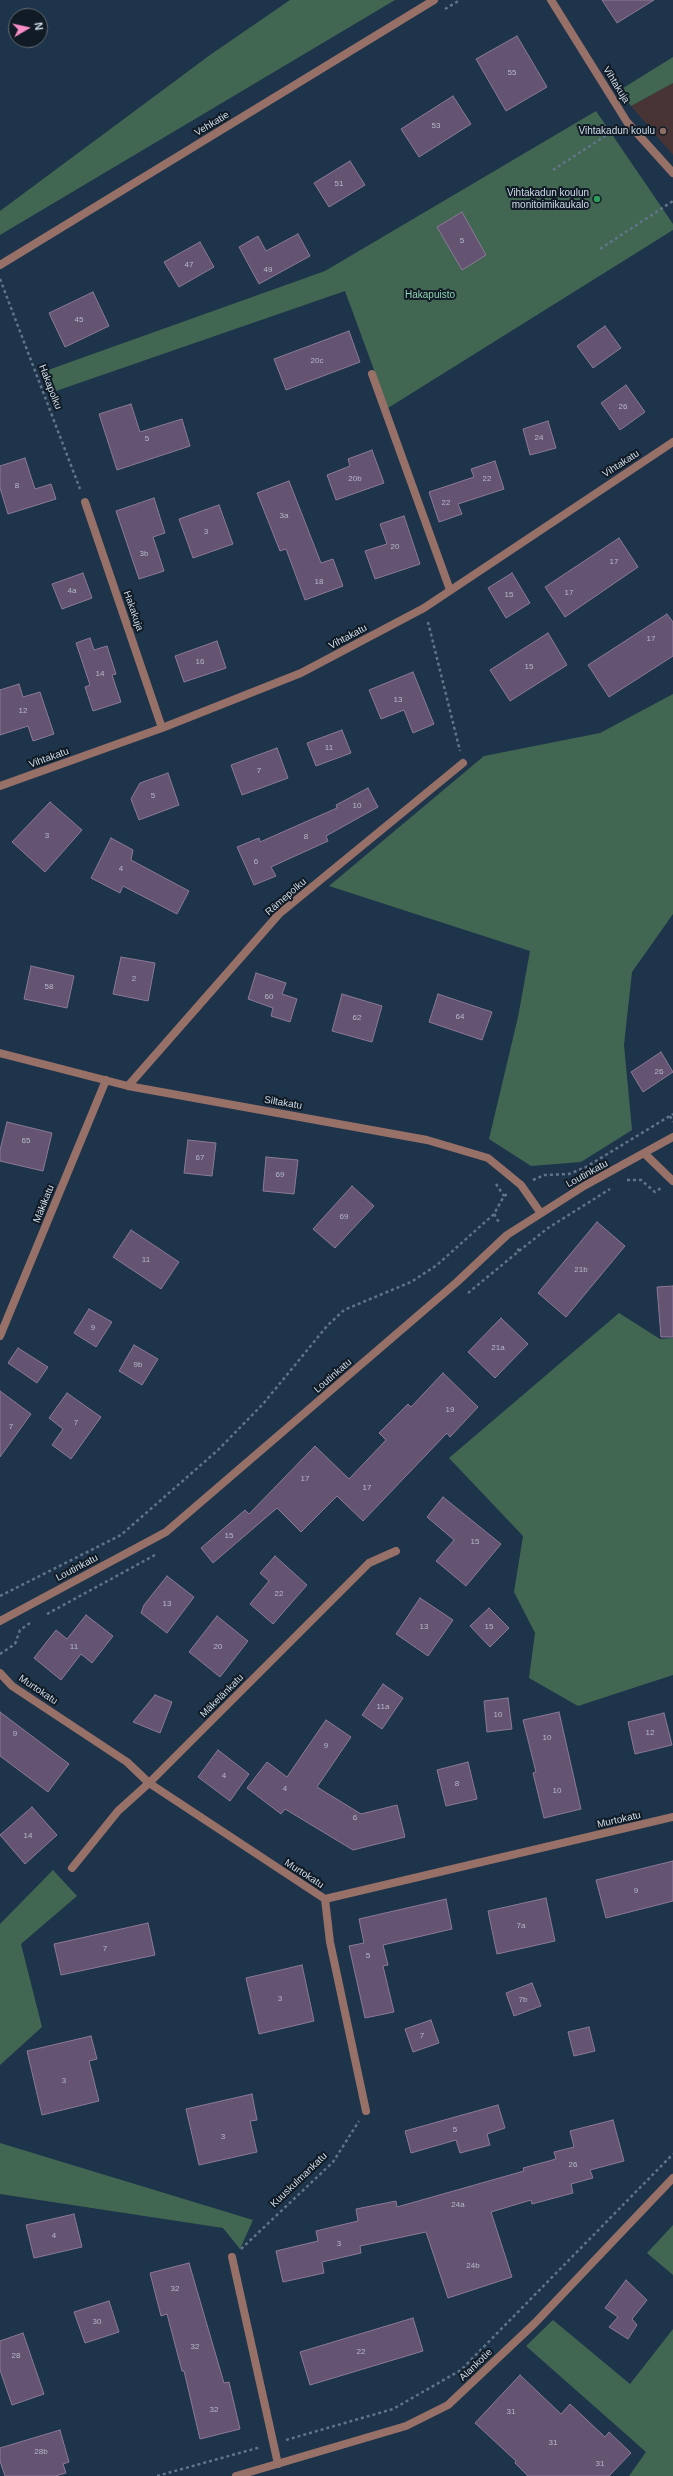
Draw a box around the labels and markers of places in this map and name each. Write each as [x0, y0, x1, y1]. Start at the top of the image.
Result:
place label: Vihtakadun koulu [578, 125, 655, 137]
marker: Vihtakadun koulu [658, 126, 668, 136]
place label: Vihtakadun koulun monitoimikaukalo [507, 187, 589, 210]
marker: Vihtakadun koulun monitoimikaukalo [592, 194, 602, 204]

